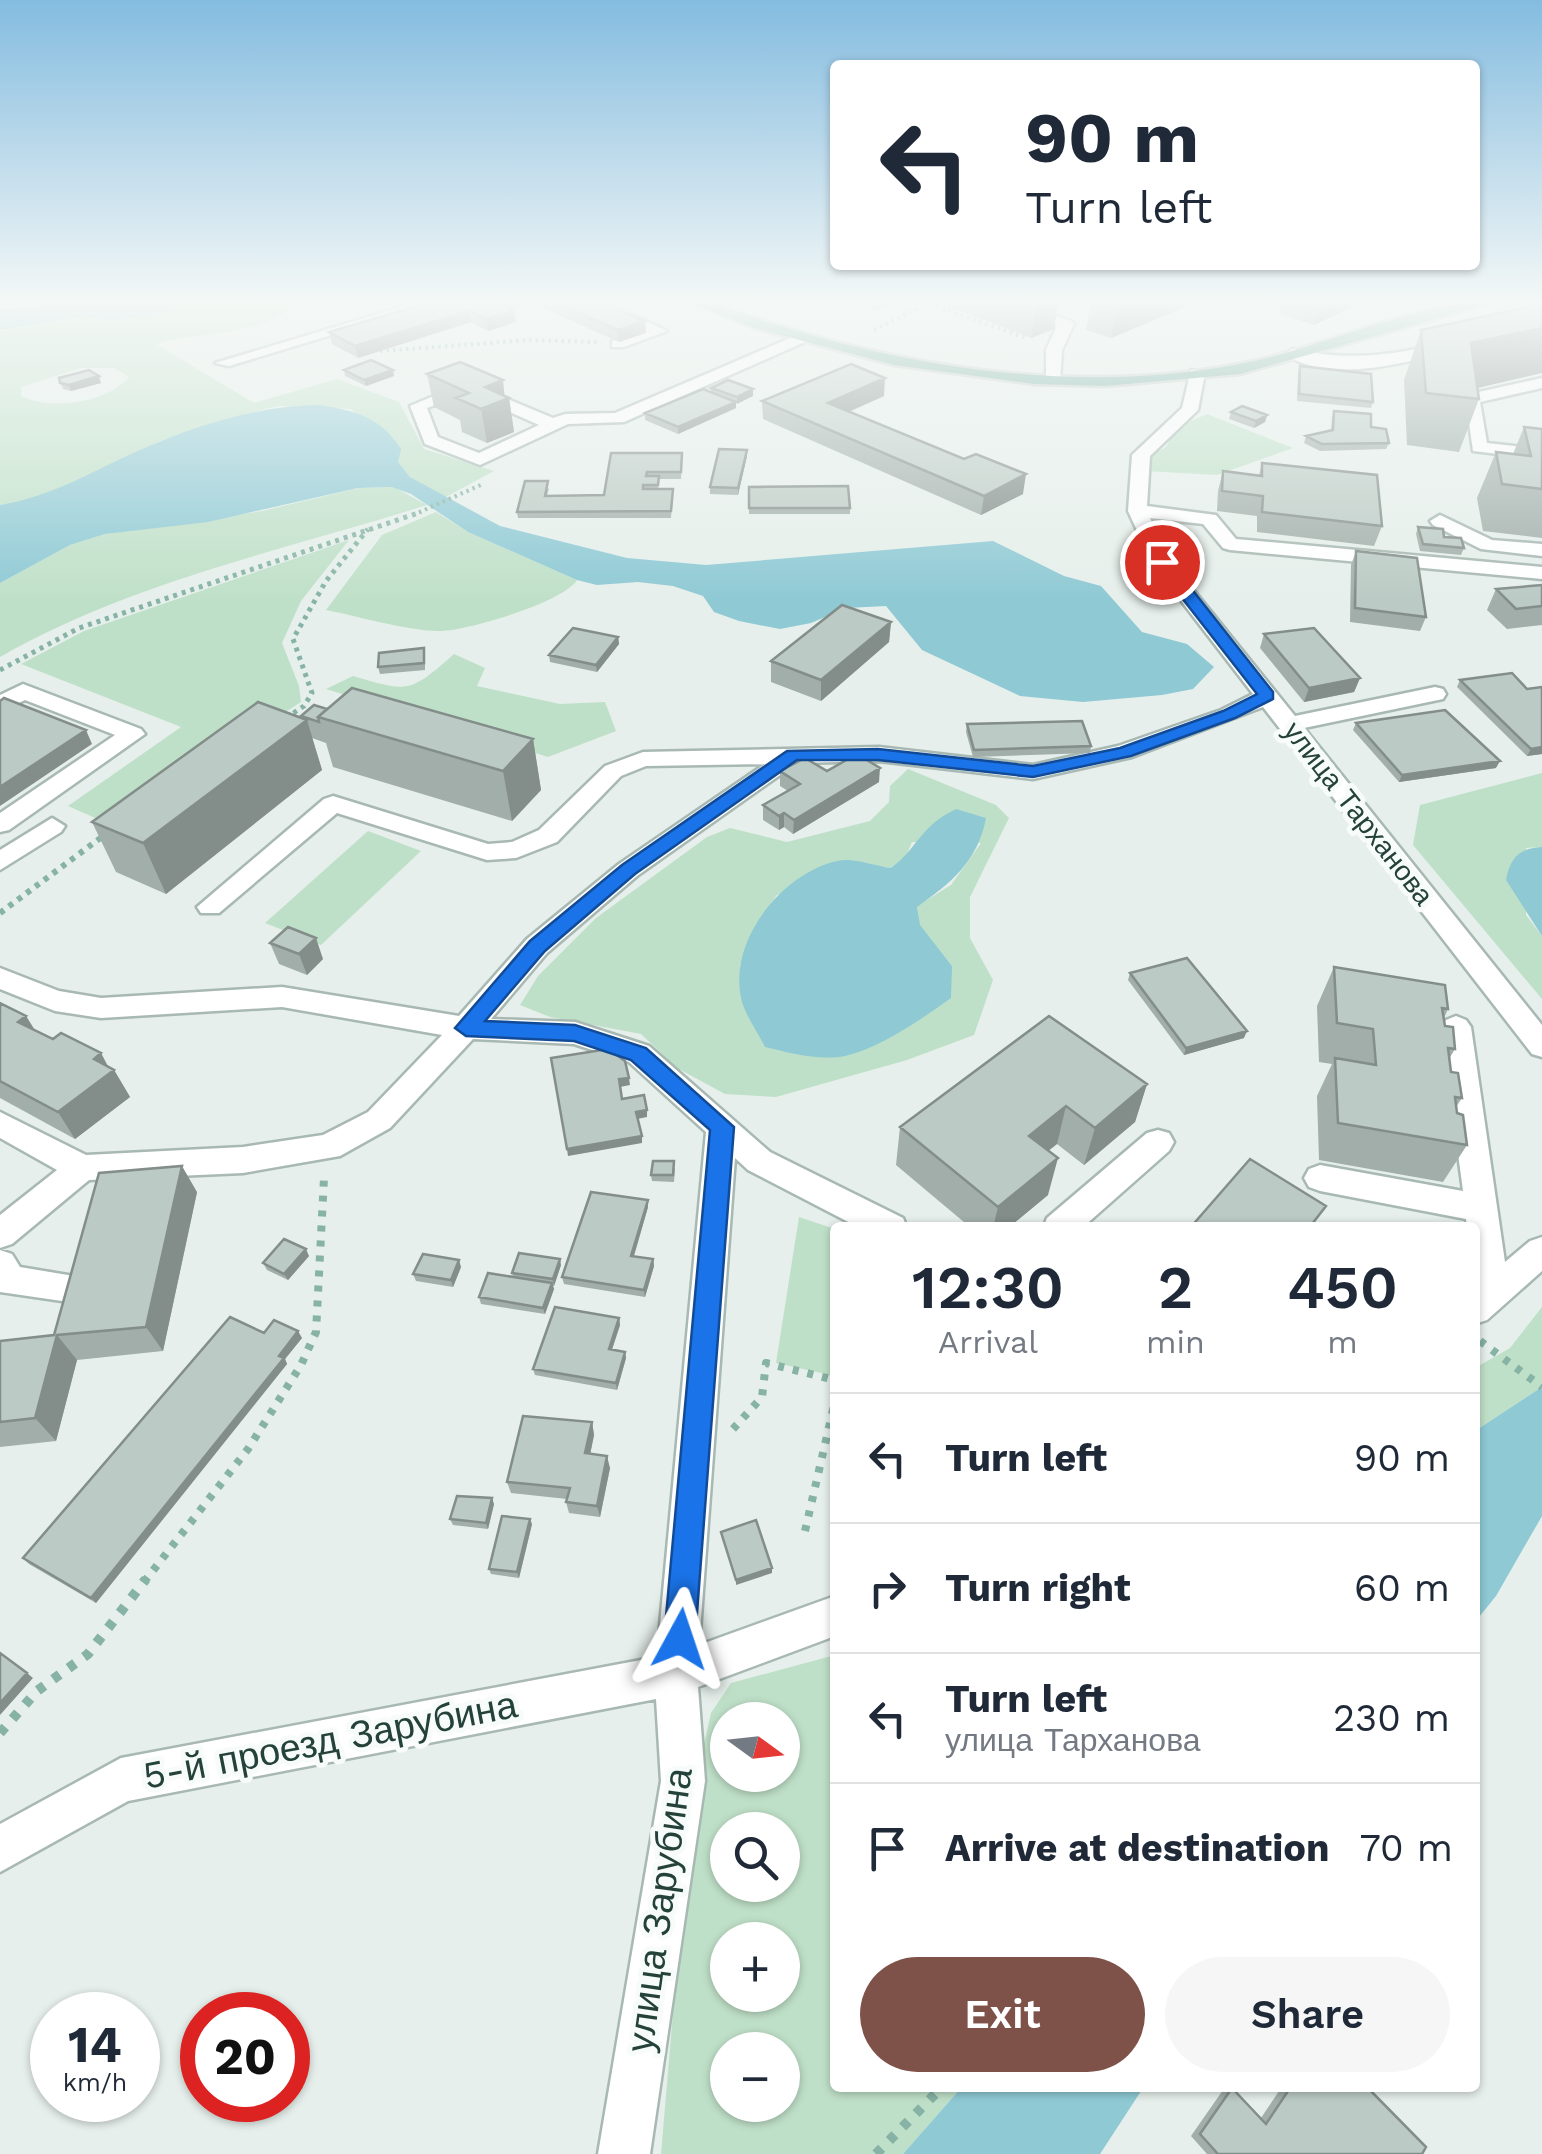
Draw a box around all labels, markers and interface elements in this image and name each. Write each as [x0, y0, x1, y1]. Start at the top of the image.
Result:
text: 90 m [1025, 97, 1199, 179]
icon: left [860, 100, 990, 230]
text: Turn left [1025, 181, 1212, 234]
pin [1120, 520, 1205, 605]
icon: arrive [1135, 535, 1190, 590]
street label: улица Тарханова [1277, 715, 1441, 912]
text: 12:30 [912, 1252, 1064, 1323]
text: 2 [1158, 1252, 1193, 1323]
text: 450 [1287, 1252, 1398, 1323]
text: Arrival [938, 1323, 1038, 1361]
text: min [1146, 1323, 1205, 1361]
text: m [1327, 1323, 1358, 1361]
icon: left [860, 1431, 915, 1486]
text: Turn left [945, 1436, 1107, 1480]
text: 90 m [1354, 1436, 1450, 1480]
icon: right [860, 1561, 915, 1616]
text: Turn right [945, 1566, 1131, 1610]
text: 60 m [1354, 1566, 1450, 1610]
position arrow [628, 1587, 732, 1691]
text: Turn left [945, 1677, 1107, 1721]
street label: 5-й проезд Зарубина [139, 1682, 521, 1798]
icon: left [860, 1691, 915, 1746]
text: 230 m [1333, 1696, 1450, 1740]
north arrow [710, 1702, 800, 1792]
map controls [710, 1702, 800, 2122]
text: улица Тарханова [945, 1721, 1201, 1759]
street label: улица Зарубина [617, 1764, 701, 2055]
button: search [710, 1812, 800, 1902]
icon: arrive [860, 1821, 915, 1876]
text: Arrive at destination [945, 1826, 1330, 1870]
text: 70 m [1360, 1826, 1453, 1870]
button: + [710, 1922, 800, 2012]
button: Exit [860, 1957, 1145, 2072]
button: Share [1165, 1957, 1450, 2072]
speed limit sign: 20 [180, 1992, 310, 2122]
text: 14 [68, 2015, 122, 2074]
button: − [710, 2032, 800, 2122]
text: km/h [63, 2068, 127, 2097]

